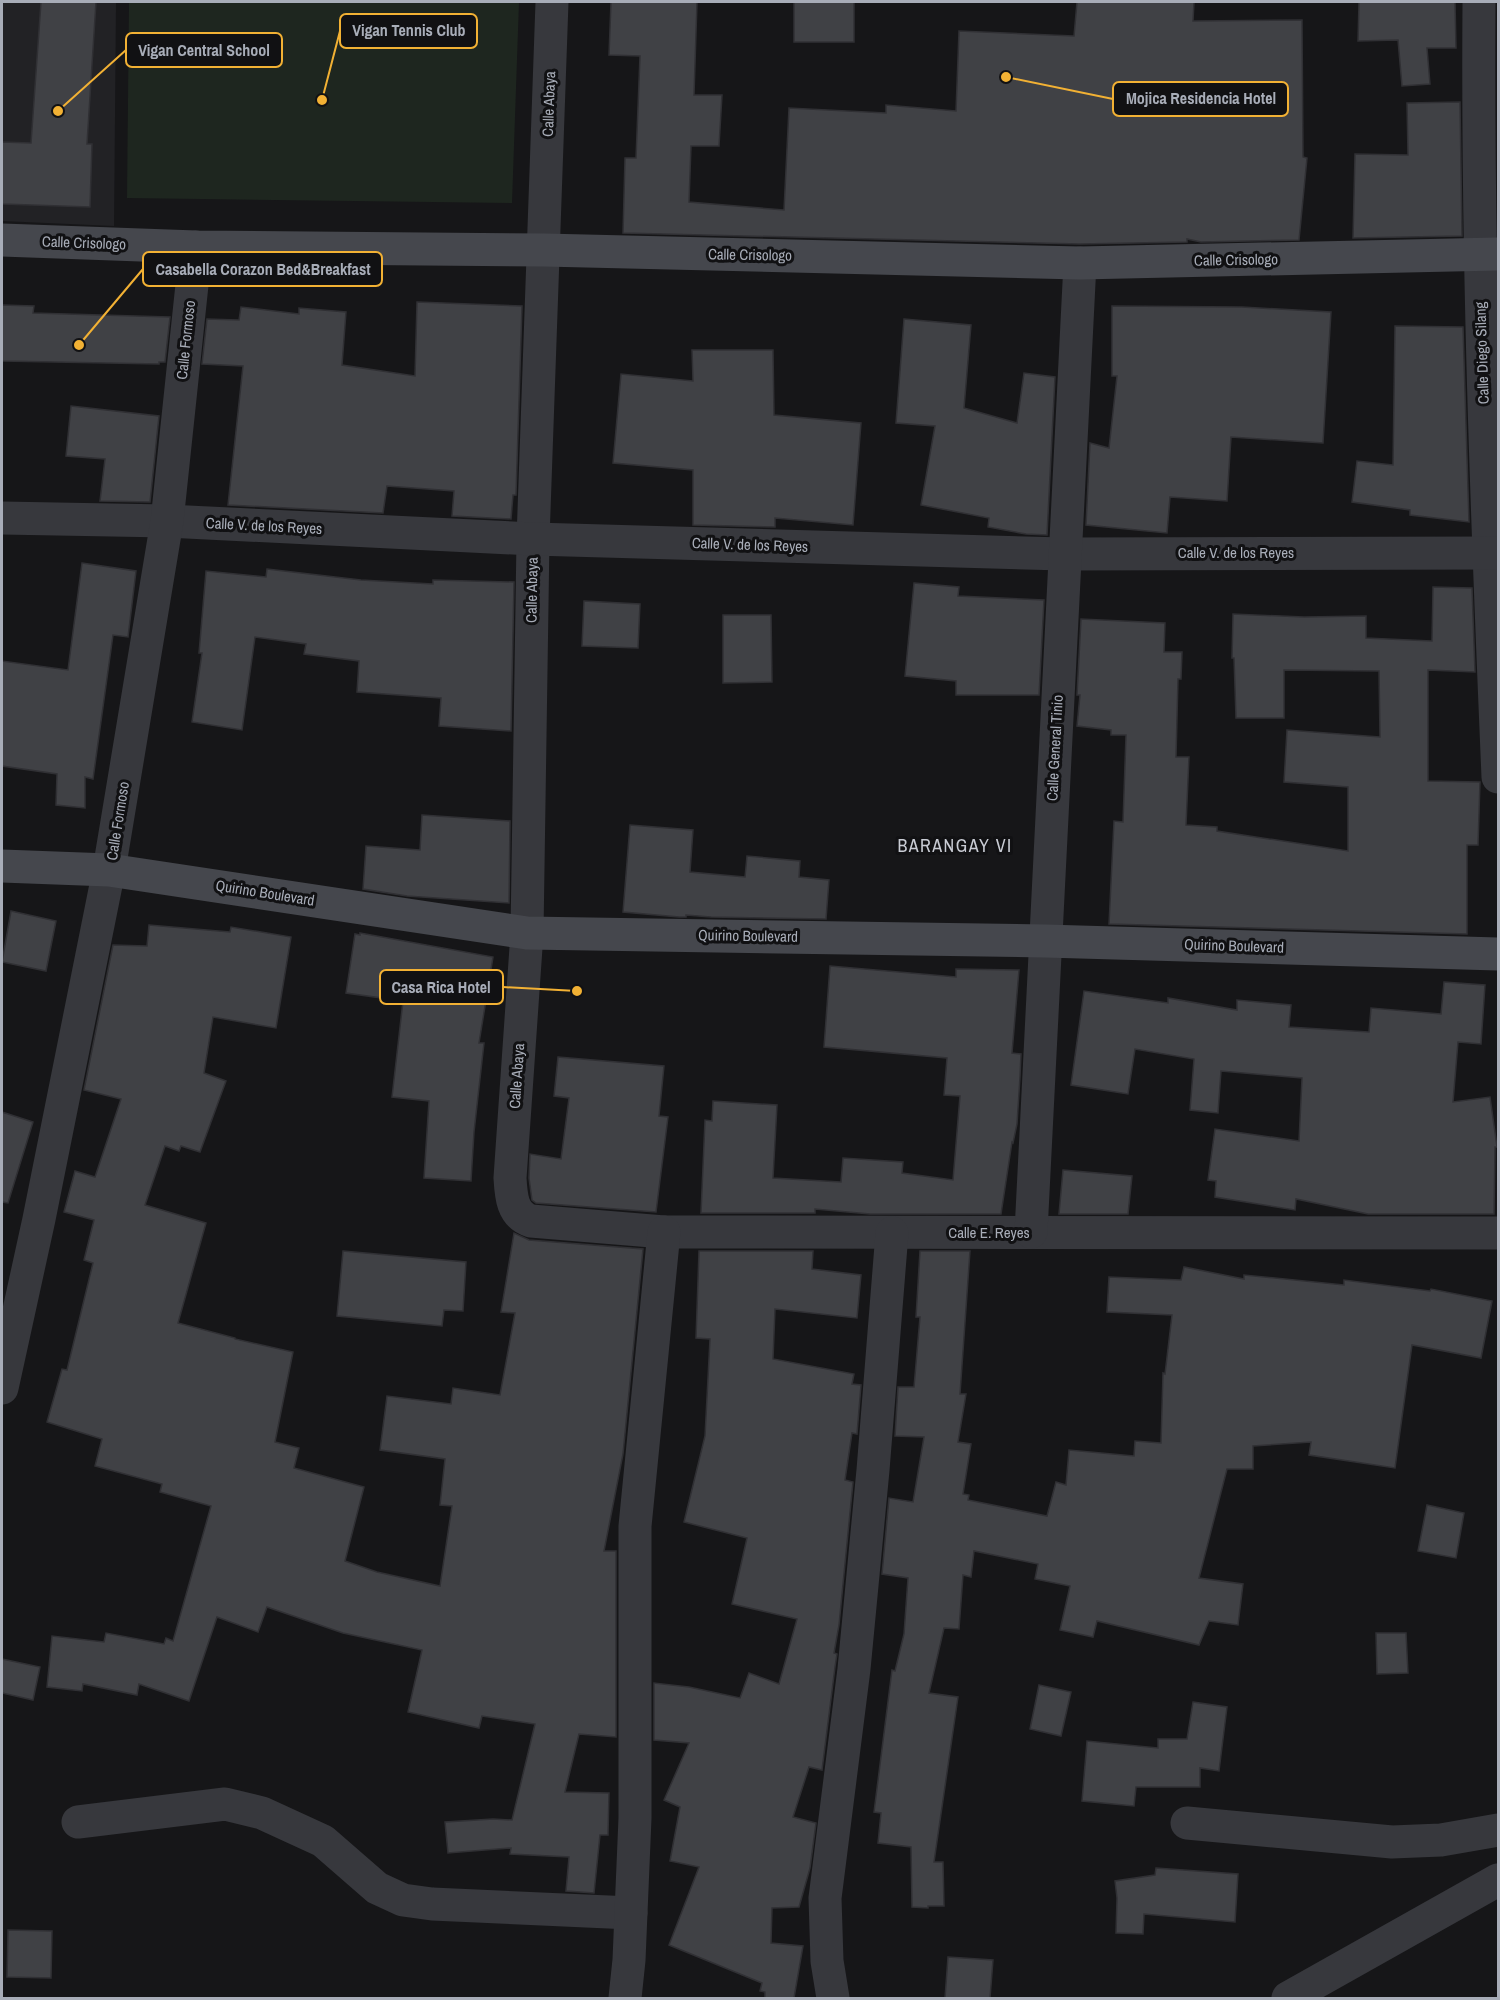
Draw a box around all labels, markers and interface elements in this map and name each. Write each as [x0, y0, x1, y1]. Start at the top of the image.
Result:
callout: Vigan Tennis Club [340, 14, 477, 48]
text: Vigan Tennis Club [352, 19, 466, 41]
callout: Vigan Central School [126, 33, 282, 67]
text: Vigan Central School [138, 39, 270, 61]
street label: Calle Abaya [537, 71, 560, 137]
callout: Mojica Residencia Hotel [1113, 82, 1288, 116]
text: Mojica Residencia Hotel [1126, 87, 1276, 109]
street label: Calle Crisologo [42, 231, 127, 254]
street label: Calle Crisologo [708, 243, 792, 266]
street label: Calle Crisologo [1194, 248, 1278, 271]
callout: Casabella Corazon Bed&Breakfast [143, 252, 382, 286]
text: Casabella Corazon Bed&Breakfast [155, 258, 371, 280]
street label: Calle Formoso [171, 299, 200, 381]
street label: Calle Diego Silang [1469, 301, 1494, 405]
street label: Calle V. de los Reyes [205, 512, 323, 539]
street label: Calle V. de los Reyes [691, 532, 809, 557]
street label: Calle V. de los Reyes [1178, 542, 1294, 563]
street label: Calle Abaya [520, 557, 543, 623]
street label: Calle General Tinio [1041, 694, 1068, 802]
street label: Calle Formoso [101, 780, 134, 862]
district label: BARANGAY VI [897, 833, 1013, 858]
street label: Quirino Boulevard [214, 874, 316, 911]
street label: Quirino Boulevard [698, 924, 798, 947]
street label: Quirino Boulevard [1184, 933, 1284, 958]
callout: Casa Rica Hotel [380, 970, 503, 1004]
text: Casa Rica Hotel [391, 976, 491, 998]
street label: Calle Abaya [504, 1042, 529, 1109]
street label: Calle E. Reyes [948, 1222, 1030, 1243]

